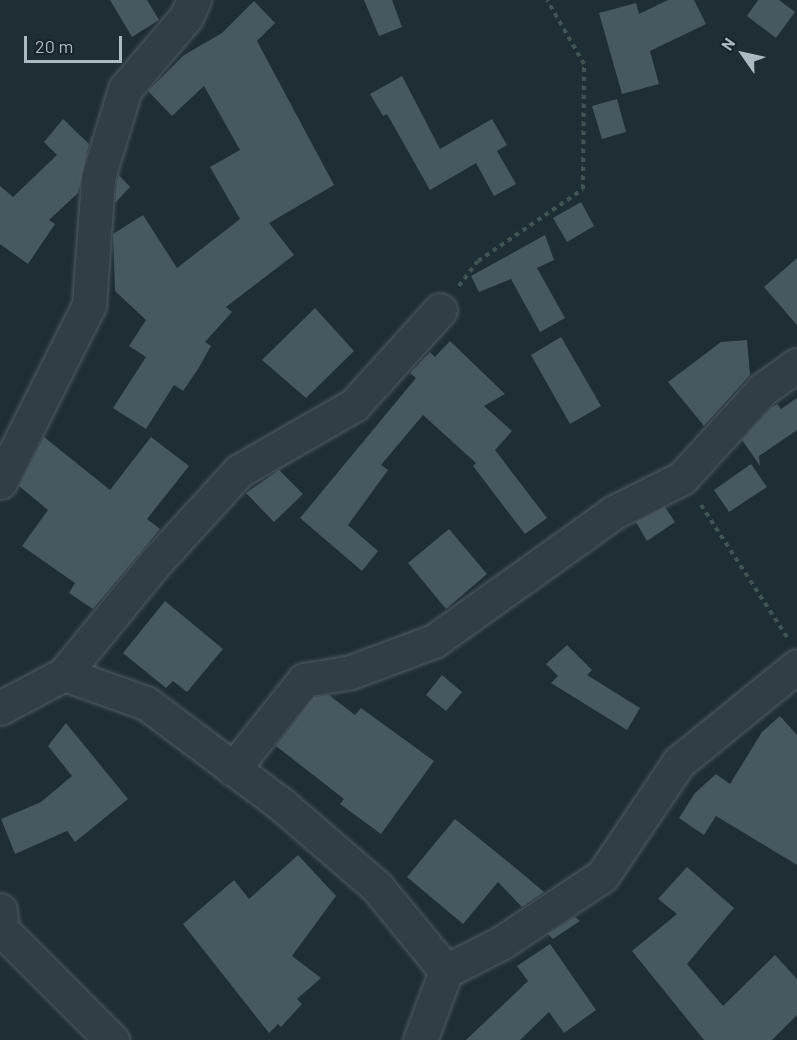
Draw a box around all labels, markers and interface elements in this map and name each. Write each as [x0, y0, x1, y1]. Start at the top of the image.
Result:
scale bar [27, 24, 124, 62]
north arrow [713, 24, 773, 84]
text: N [717, 34, 739, 53]
text: 20 m [35, 35, 73, 57]

